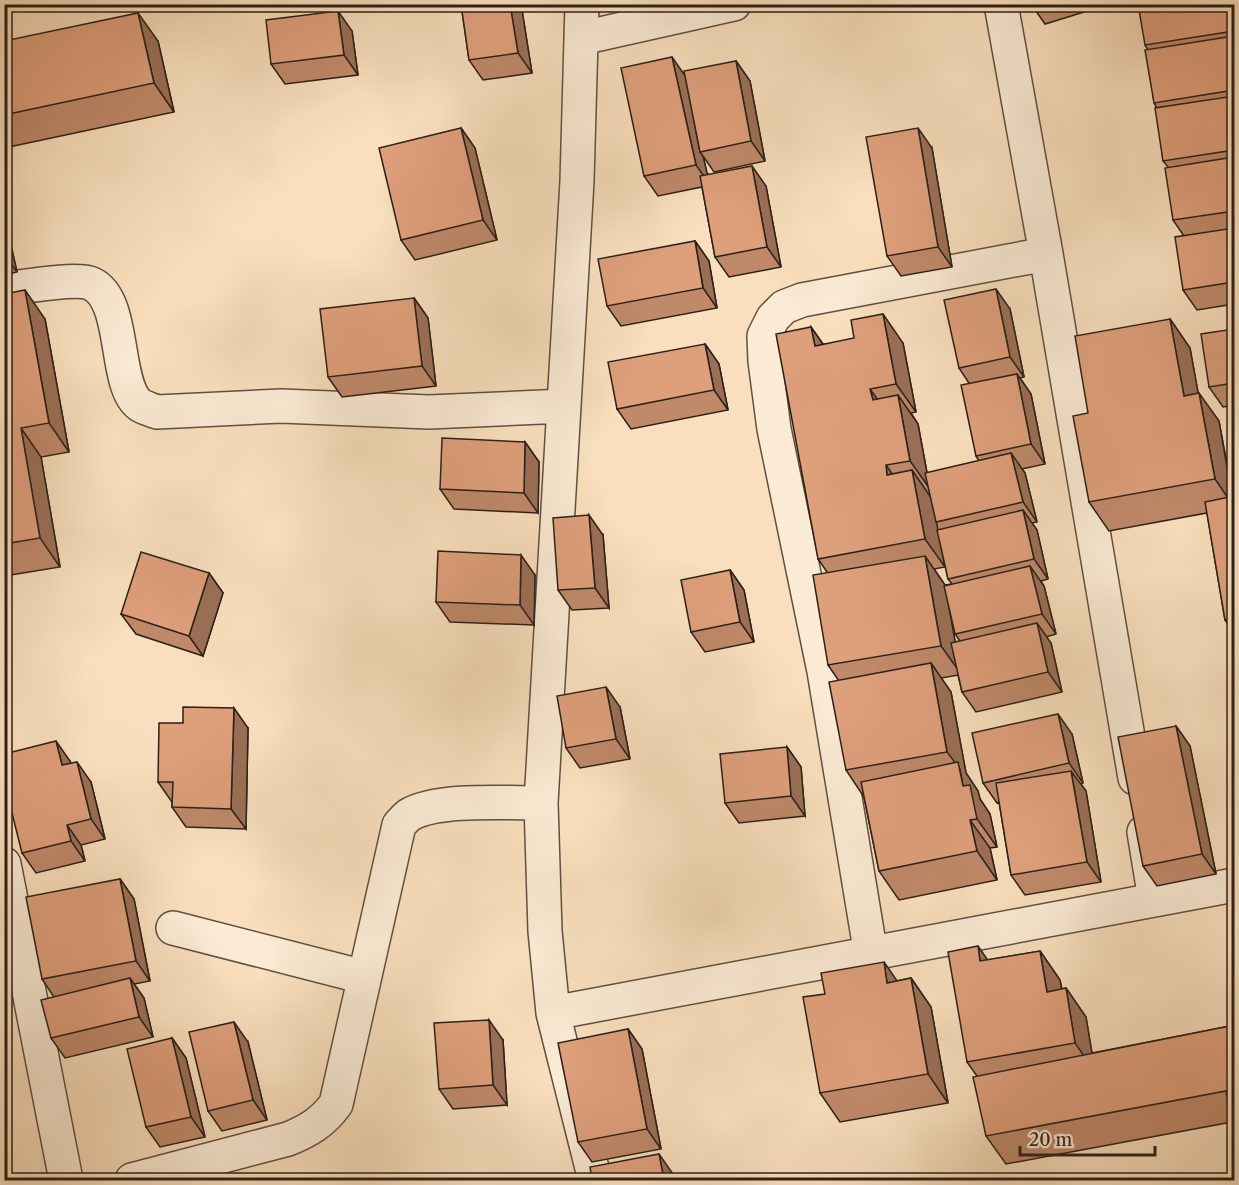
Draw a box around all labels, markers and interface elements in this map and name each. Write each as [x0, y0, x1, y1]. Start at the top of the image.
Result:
scale bar [1020, 1119, 1155, 1157]
text: 20 m [1029, 1129, 1073, 1151]

